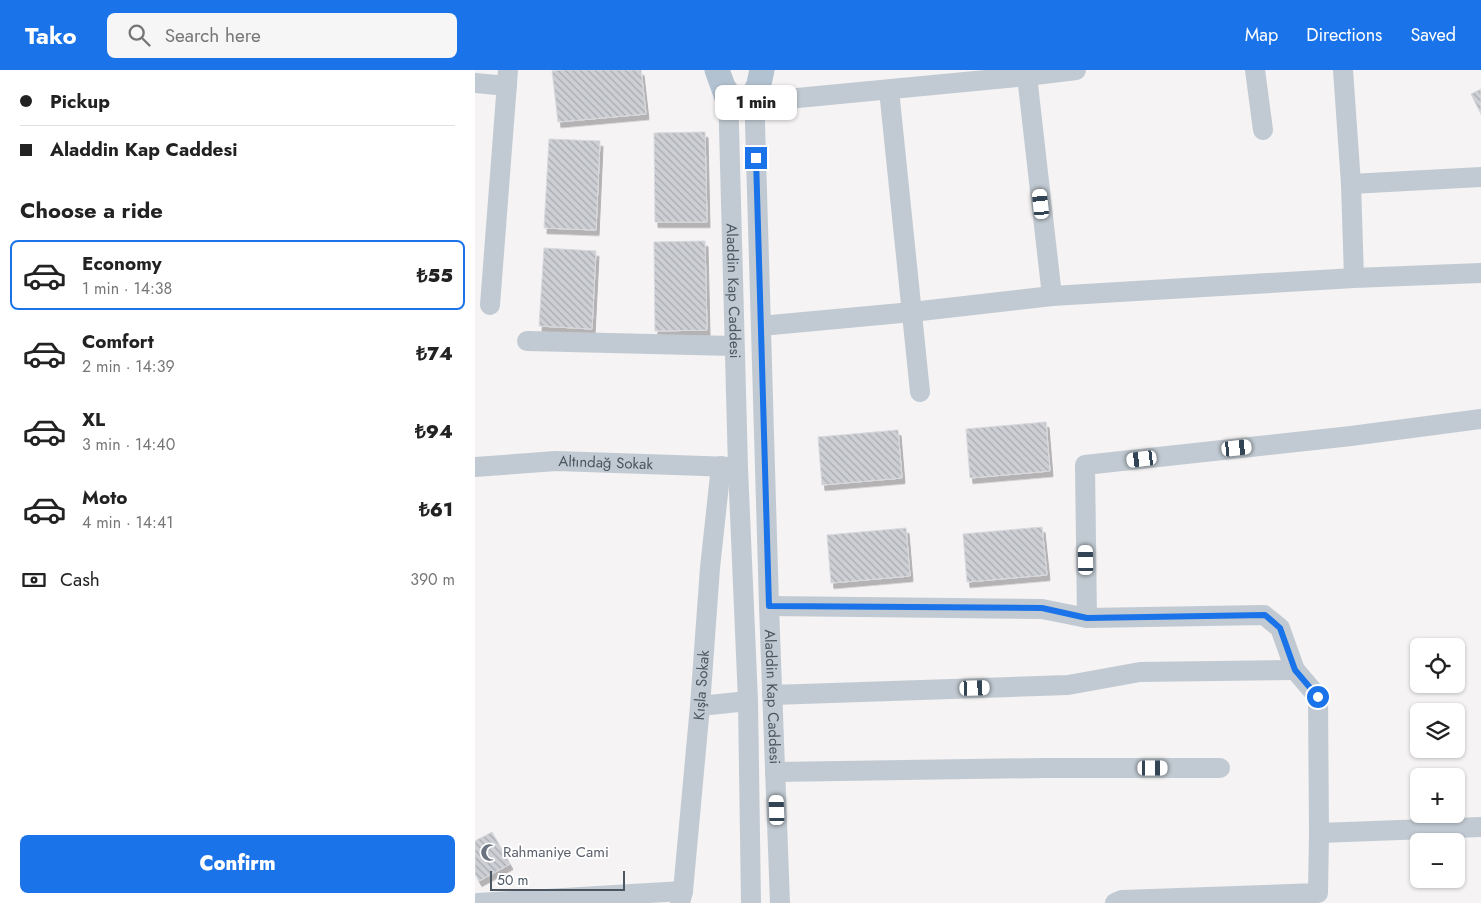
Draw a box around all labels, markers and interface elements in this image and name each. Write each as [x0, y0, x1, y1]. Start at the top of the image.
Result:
search box [107, 13, 457, 58]
text: Tako [25, 18, 77, 53]
icon: search [125, 21, 153, 49]
text: Search here [165, 22, 261, 49]
text: Map [1245, 22, 1278, 48]
text: Directions [1306, 22, 1382, 48]
text: Saved [1410, 22, 1456, 48]
callout: 1 min [715, 86, 797, 121]
text: Pickup [50, 88, 110, 115]
text: 1 min [736, 91, 776, 114]
text: Aladdin Kap Caddesi [50, 136, 237, 163]
route end [745, 147, 767, 169]
car [1031, 188, 1050, 220]
text: Choose a ride [20, 194, 163, 226]
street label: Aladdin Kap Caddesi [721, 223, 746, 359]
text: Economy [82, 250, 162, 277]
icon: car [22, 253, 67, 298]
text: ₺55 [417, 262, 453, 289]
text: 1 min · 14:38 [82, 277, 172, 300]
text: Comfort [82, 328, 154, 355]
icon: car [22, 331, 67, 376]
text: ₺74 [416, 340, 453, 367]
text: 2 min · 14:39 [82, 355, 175, 378]
text: XL [82, 406, 105, 433]
icon: car [22, 409, 67, 454]
text: ₺94 [415, 418, 453, 445]
text: 3 min · 14:40 [82, 433, 175, 456]
car [1221, 439, 1252, 457]
street label: Altındağ Sokak [558, 450, 654, 475]
car [1126, 450, 1157, 468]
text: Moto [82, 484, 127, 511]
icon: car [22, 487, 67, 532]
text: ₺61 [419, 496, 453, 523]
text: 4 min · 14:41 [82, 511, 173, 534]
car [1078, 545, 1093, 575]
icon: cash [20, 566, 48, 594]
text: Cash [60, 566, 100, 593]
text: 390 m [410, 568, 455, 591]
street label: Aladdin Kap Caddesi [759, 629, 786, 765]
map controls [1410, 638, 1465, 888]
button: locate [1410, 638, 1465, 693]
street label: Kışla Sokak [688, 649, 715, 721]
car [959, 680, 990, 696]
route start [1307, 686, 1329, 708]
button: layers [1410, 703, 1465, 758]
car [1138, 761, 1168, 776]
button: + [1410, 768, 1465, 823]
car [768, 795, 785, 825]
button: − [1410, 833, 1465, 888]
button: Confirm [20, 835, 455, 893]
place label: Rahmaniye Cami [503, 841, 609, 863]
mosque icon: Rahmaniye Cami [479, 842, 499, 862]
scale bar [490, 868, 625, 891]
text: 50 m [497, 870, 528, 890]

